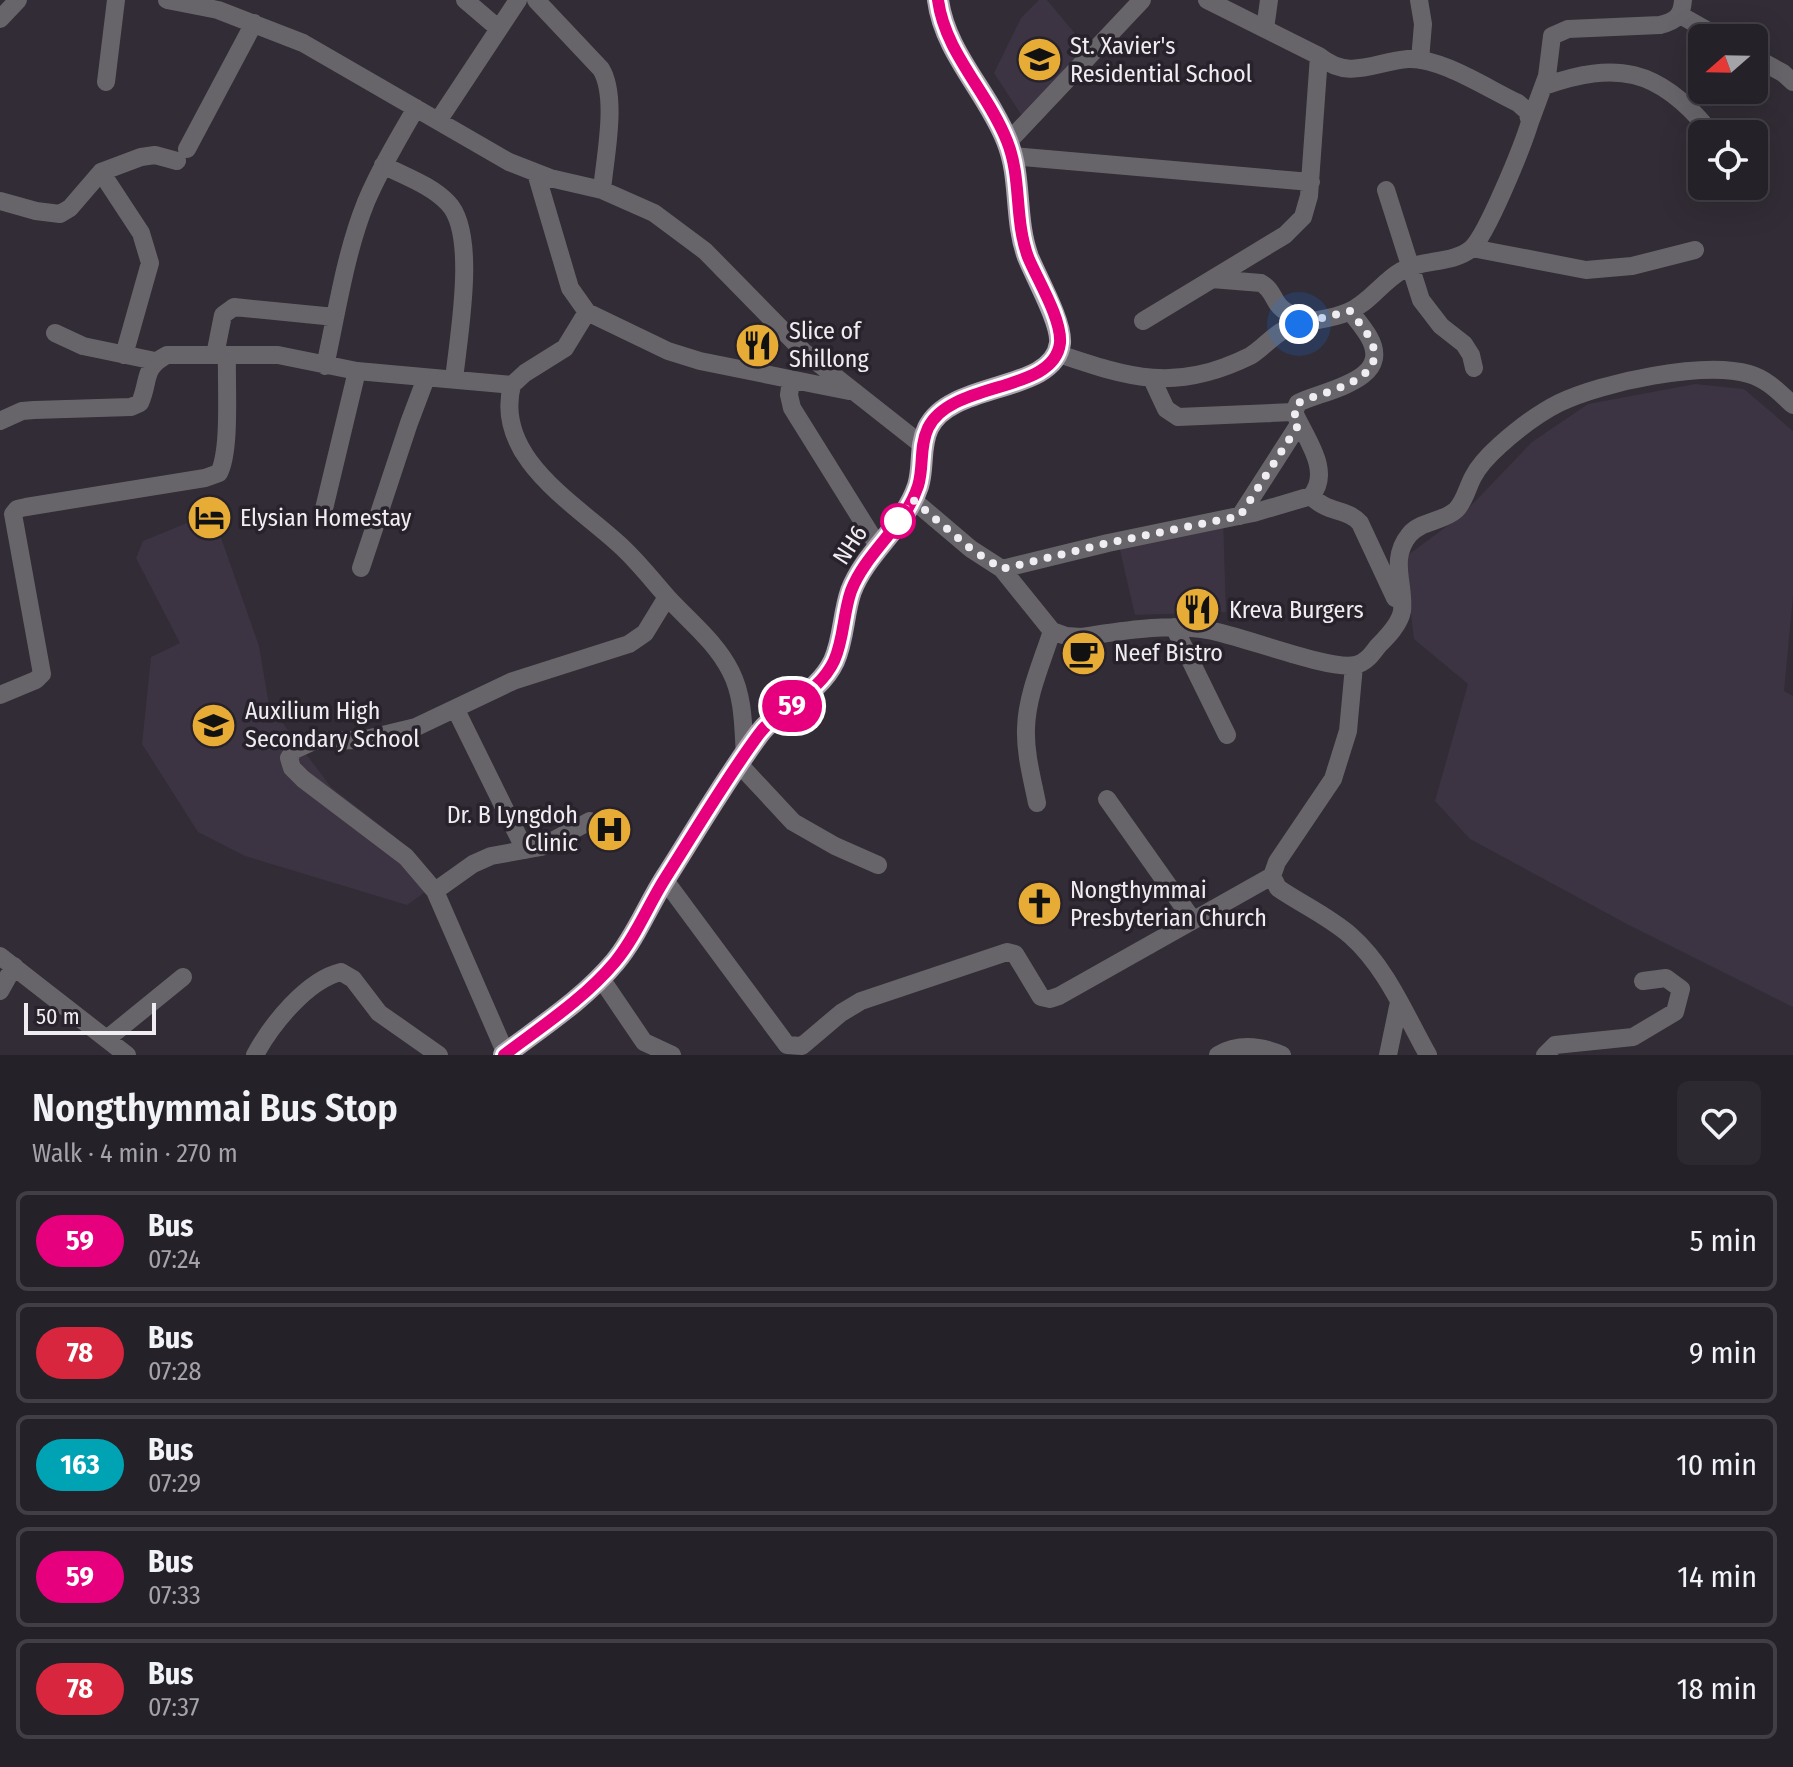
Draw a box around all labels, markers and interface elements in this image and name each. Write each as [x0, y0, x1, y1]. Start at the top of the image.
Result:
north arrow [1688, 24, 1768, 104]
map controls [1688, 24, 1768, 200]
place label: St. Xavier's Residential School [1070, 32, 1252, 88]
school or university icon: St. Xavier's Residential School [1015, 36, 1063, 84]
button: locate [1688, 120, 1768, 200]
your location [1279, 304, 1319, 344]
place label: Slice of Shillong [789, 317, 869, 373]
restaurant icon: Slice of Shillong [734, 321, 782, 369]
hotel icon: Elysian Homestay [185, 494, 233, 542]
place label: Elysian Homestay [240, 504, 412, 532]
unlabelled marker [881, 504, 915, 538]
street label: NH6 [827, 520, 873, 570]
restaurant icon: Kreva Burgers [1174, 586, 1222, 634]
place label: Kreva Burgers [1229, 596, 1364, 624]
cafe icon: Neef Bistro [1059, 629, 1107, 677]
place label: Neef Bistro [1114, 639, 1223, 667]
line badge: 59 [756, 680, 828, 732]
text: 59 [778, 689, 806, 722]
place label: Auxilium High Secondary School [245, 697, 420, 753]
school or university icon: Auxilium High Secondary School [190, 701, 238, 749]
place label: Dr. B Lyngdoh Clinic [447, 801, 578, 857]
hospital icon: Dr. B Lyngdoh Clinic [585, 805, 633, 853]
place label: Nongthymmai Presbyterian Church [1070, 876, 1267, 932]
church icon: Nongthymmai Presbyterian Church [1015, 880, 1063, 928]
scale bar [24, 999, 156, 1035]
text: 50 m [36, 1003, 80, 1030]
button: heart [1677, 1081, 1761, 1165]
text: Nongthymmai Bus Stop [32, 1085, 398, 1131]
text: Walk · 4 min · 270 m [32, 1138, 238, 1169]
text: Bus [148, 1208, 193, 1244]
text: 5 min [1690, 1223, 1757, 1259]
text: 59 [66, 1224, 94, 1257]
text: 07:24 [148, 1244, 201, 1275]
text: Bus [148, 1320, 193, 1356]
text: 9 min [1689, 1335, 1757, 1371]
text: 78 [67, 1336, 93, 1369]
text: 07:28 [148, 1356, 202, 1387]
text: Bus [148, 1432, 193, 1468]
text: 10 min [1676, 1447, 1757, 1483]
text: 163 [60, 1448, 100, 1481]
text: 07:29 [148, 1468, 201, 1499]
text: Bus [148, 1544, 193, 1580]
text: 14 min [1677, 1559, 1757, 1595]
text: 59 [66, 1560, 94, 1593]
text: 07:33 [148, 1580, 201, 1611]
text: Bus [148, 1656, 193, 1692]
text: 18 min [1677, 1671, 1757, 1707]
text: 78 [67, 1672, 93, 1705]
text: 07:37 [148, 1692, 199, 1723]

